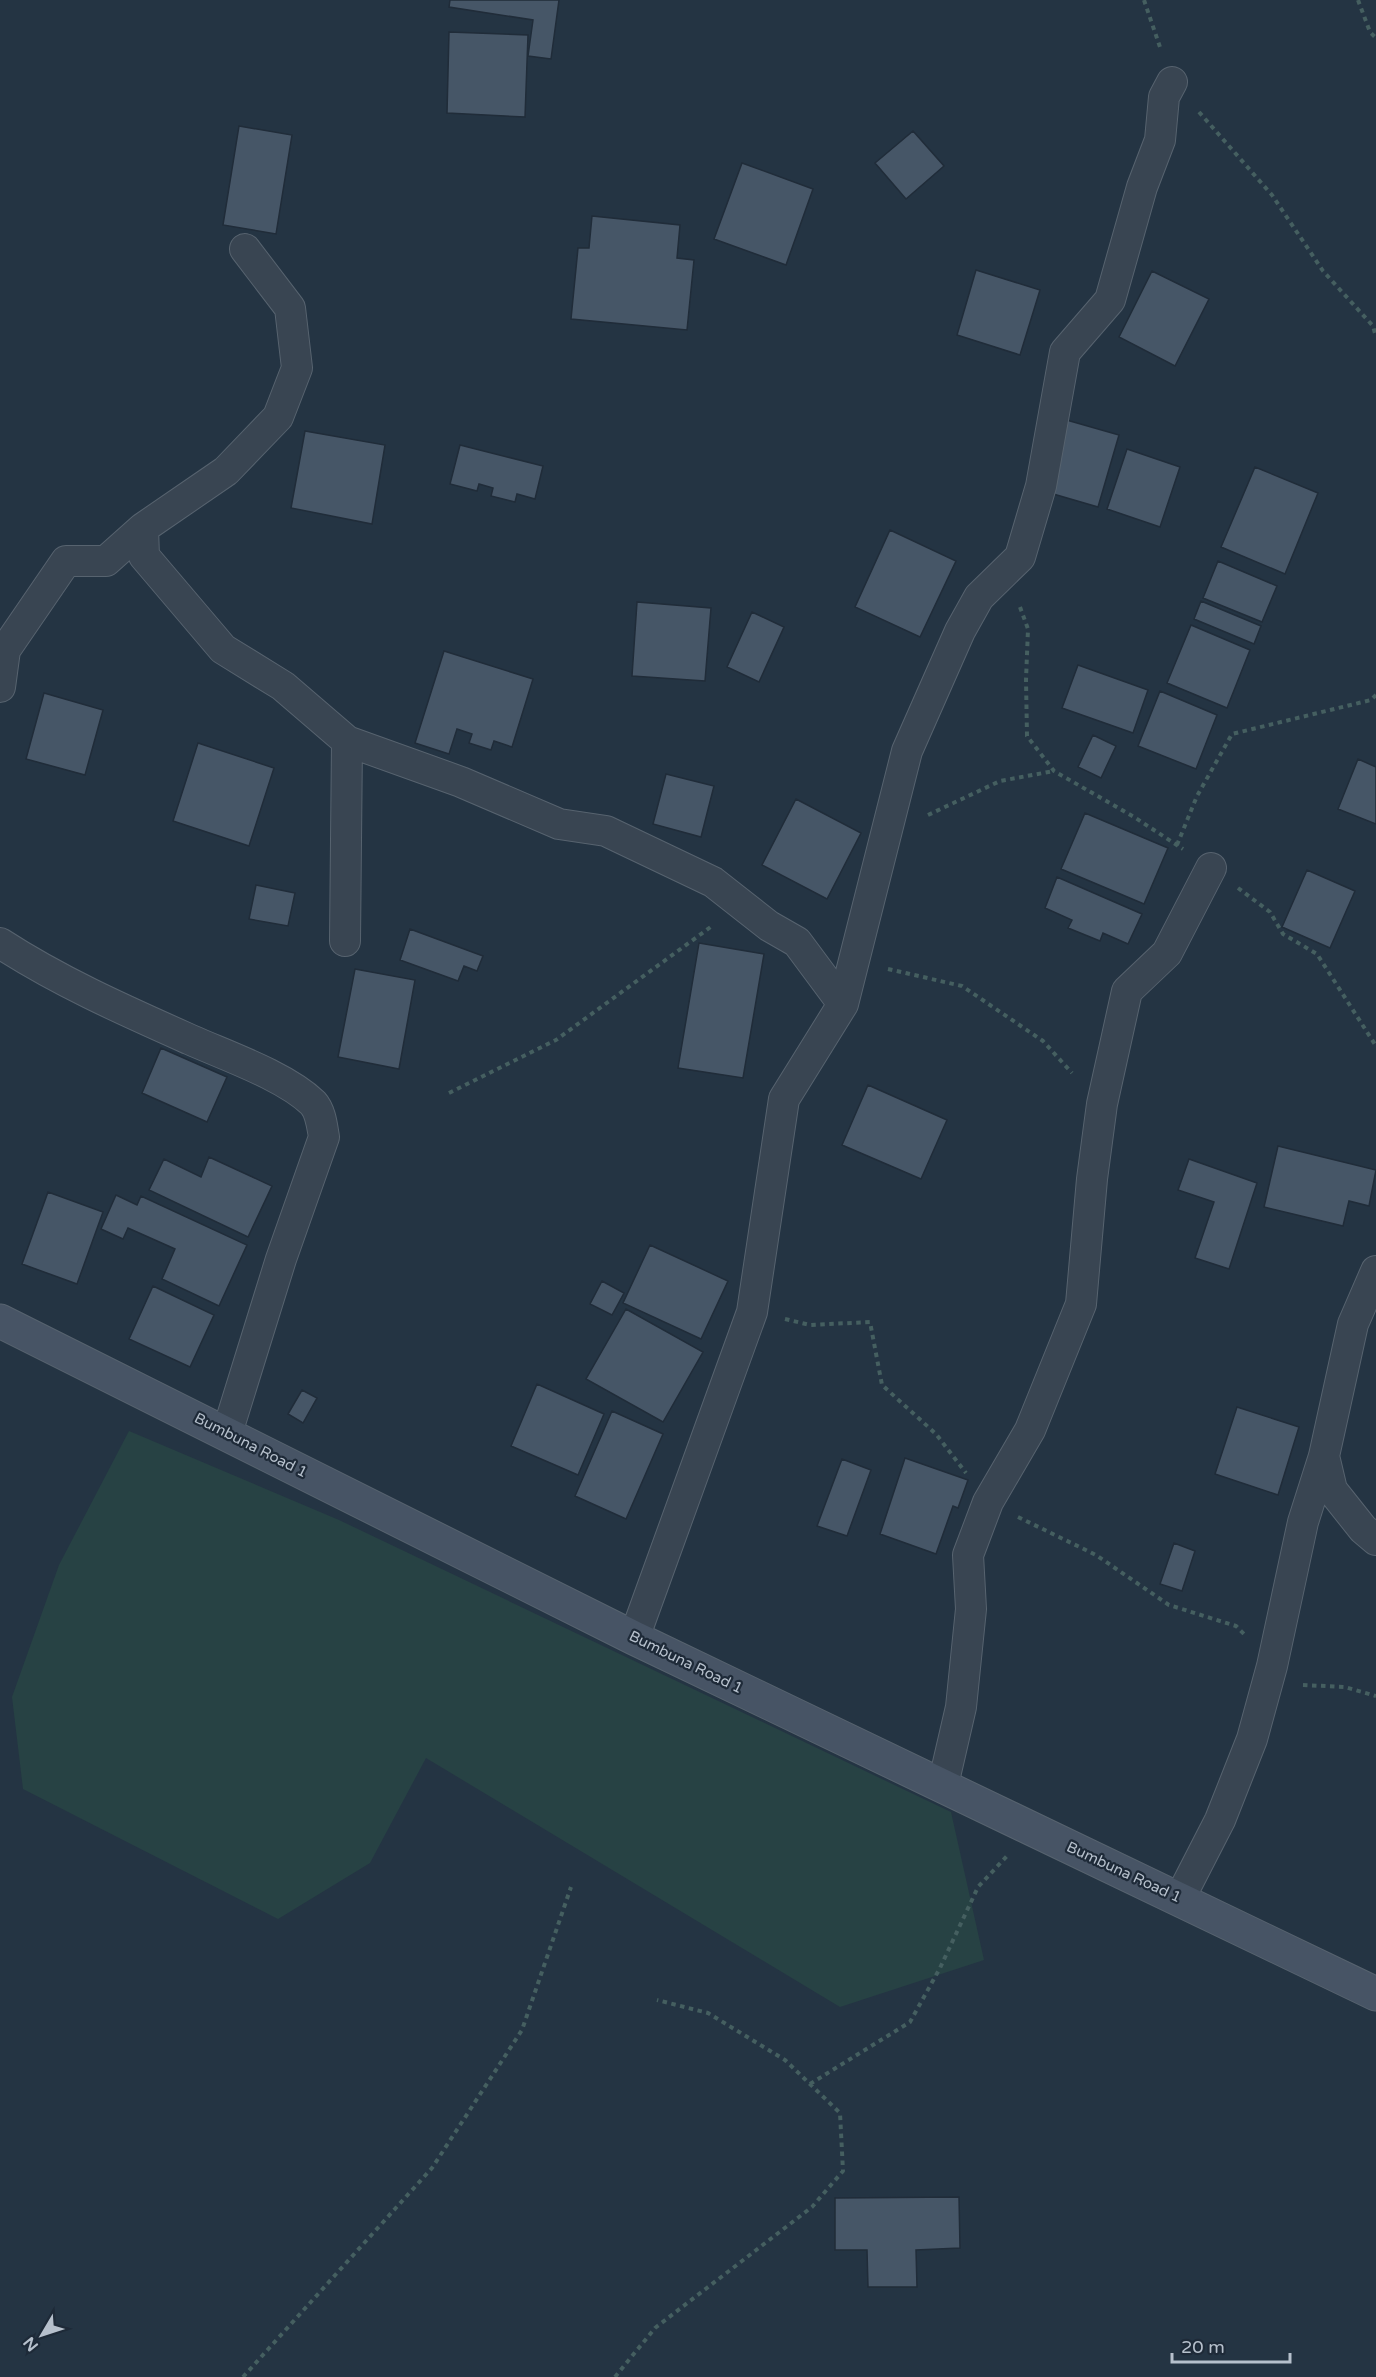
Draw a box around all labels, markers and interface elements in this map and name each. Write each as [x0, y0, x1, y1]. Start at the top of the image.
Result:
street label: Bumbuna Road 1 [192, 1409, 310, 1481]
street label: Bumbuna Road 1 [626, 1627, 746, 1697]
street label: Bumbuna Road 1 [1064, 1838, 1184, 1906]
north arrow [12, 2305, 72, 2365]
scale bar [1172, 2326, 1290, 2364]
text: N [19, 2333, 43, 2355]
text: 20 m [1181, 2336, 1225, 2358]

